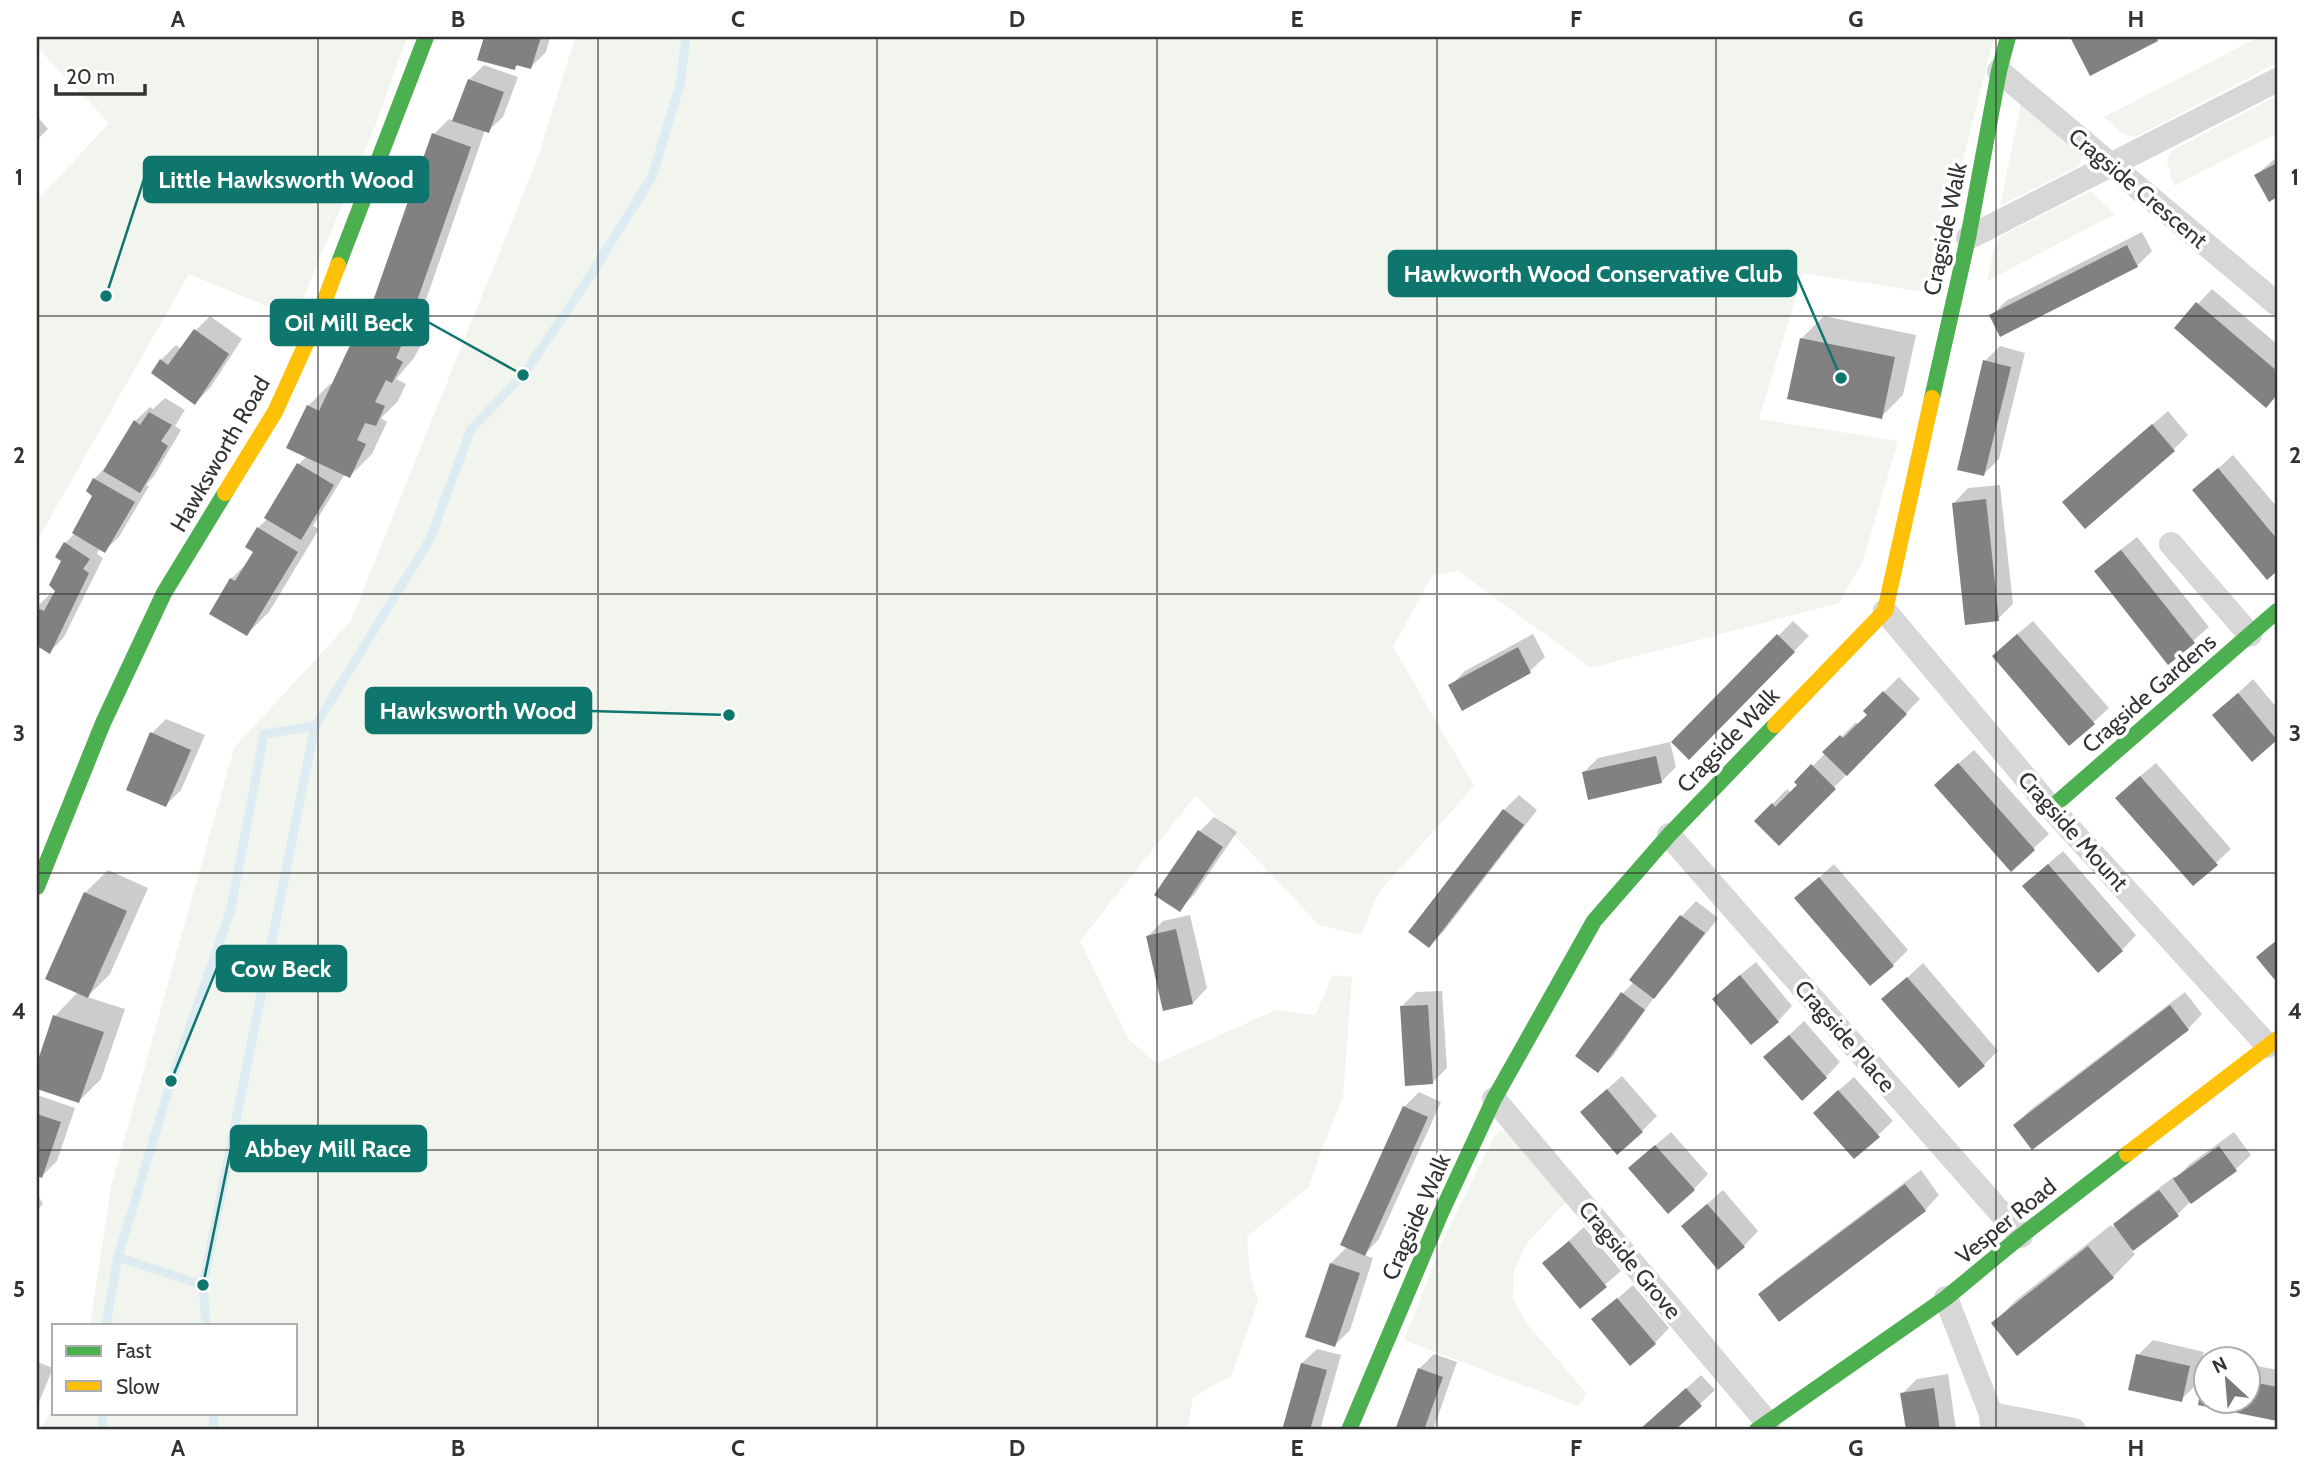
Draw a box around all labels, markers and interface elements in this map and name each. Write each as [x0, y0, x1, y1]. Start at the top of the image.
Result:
text: A [171, 5, 186, 33]
text: B [451, 5, 465, 33]
text: C [731, 5, 745, 33]
text: D [1009, 5, 1025, 33]
text: E [1290, 5, 1304, 33]
text: F [1570, 5, 1582, 33]
text: G [1848, 5, 1864, 33]
text: H [2128, 5, 2144, 33]
scale bar [56, 52, 145, 96]
text: 20 m [66, 64, 115, 89]
street label: Cragside Crescent [2063, 122, 2213, 254]
callout: Little Hawksworth Wood [144, 157, 428, 202]
street label: Cragside Walk [1917, 159, 1973, 298]
text: 1 [15, 163, 23, 191]
text: 1 [2291, 163, 2299, 191]
text: Little Hawksworth Wood [158, 165, 414, 194]
callout: Hawkworth Wood Conservative Club [1389, 251, 1796, 296]
text: Hawkworth Wood Conservative Club [1404, 259, 1783, 288]
callout: Oil Mill Beck [271, 300, 428, 345]
text: Oil Mill Beck [284, 308, 414, 337]
street label: Hawksworth Road [164, 371, 276, 537]
text: 2 [13, 441, 25, 469]
text: 2 [2289, 441, 2301, 469]
street label: Cragside Gardens [2076, 627, 2222, 759]
street label: Cragside Walk [1671, 681, 1786, 798]
callout: Hawksworth Wood [366, 688, 591, 733]
text: Hawksworth Wood [379, 696, 577, 725]
text: 3 [13, 719, 25, 747]
text: 3 [2289, 719, 2301, 747]
street label: Cragside Mount [2012, 765, 2134, 897]
callout: Cow Beck [217, 946, 346, 991]
text: Cow Beck [231, 954, 332, 983]
street label: Cragside Place [1789, 974, 1901, 1098]
text: 4 [12, 997, 26, 1025]
text: 4 [2288, 997, 2302, 1025]
callout: Abbey Mill Race [231, 1126, 426, 1171]
text: Abbey Mill Race [245, 1134, 411, 1163]
street label: Cragside Walk [1376, 1149, 1457, 1285]
street label: Vesper Road [1950, 1172, 2062, 1270]
street label: Cragside Grove [1573, 1195, 1688, 1325]
text: 5 [13, 1275, 25, 1303]
text: 5 [2289, 1275, 2301, 1303]
legend [52, 1324, 298, 1414]
text: Fast [116, 1338, 152, 1363]
north arrow [2192, 1344, 2262, 1414]
text: N [2209, 1352, 2231, 1378]
text: Slow [116, 1374, 160, 1399]
text: A [171, 1434, 186, 1462]
text: B [451, 1434, 465, 1462]
text: C [731, 1434, 745, 1462]
text: D [1009, 1434, 1025, 1462]
text: E [1290, 1434, 1304, 1462]
text: F [1570, 1434, 1582, 1462]
text: G [1848, 1434, 1864, 1462]
text: H [2128, 1434, 2144, 1462]

